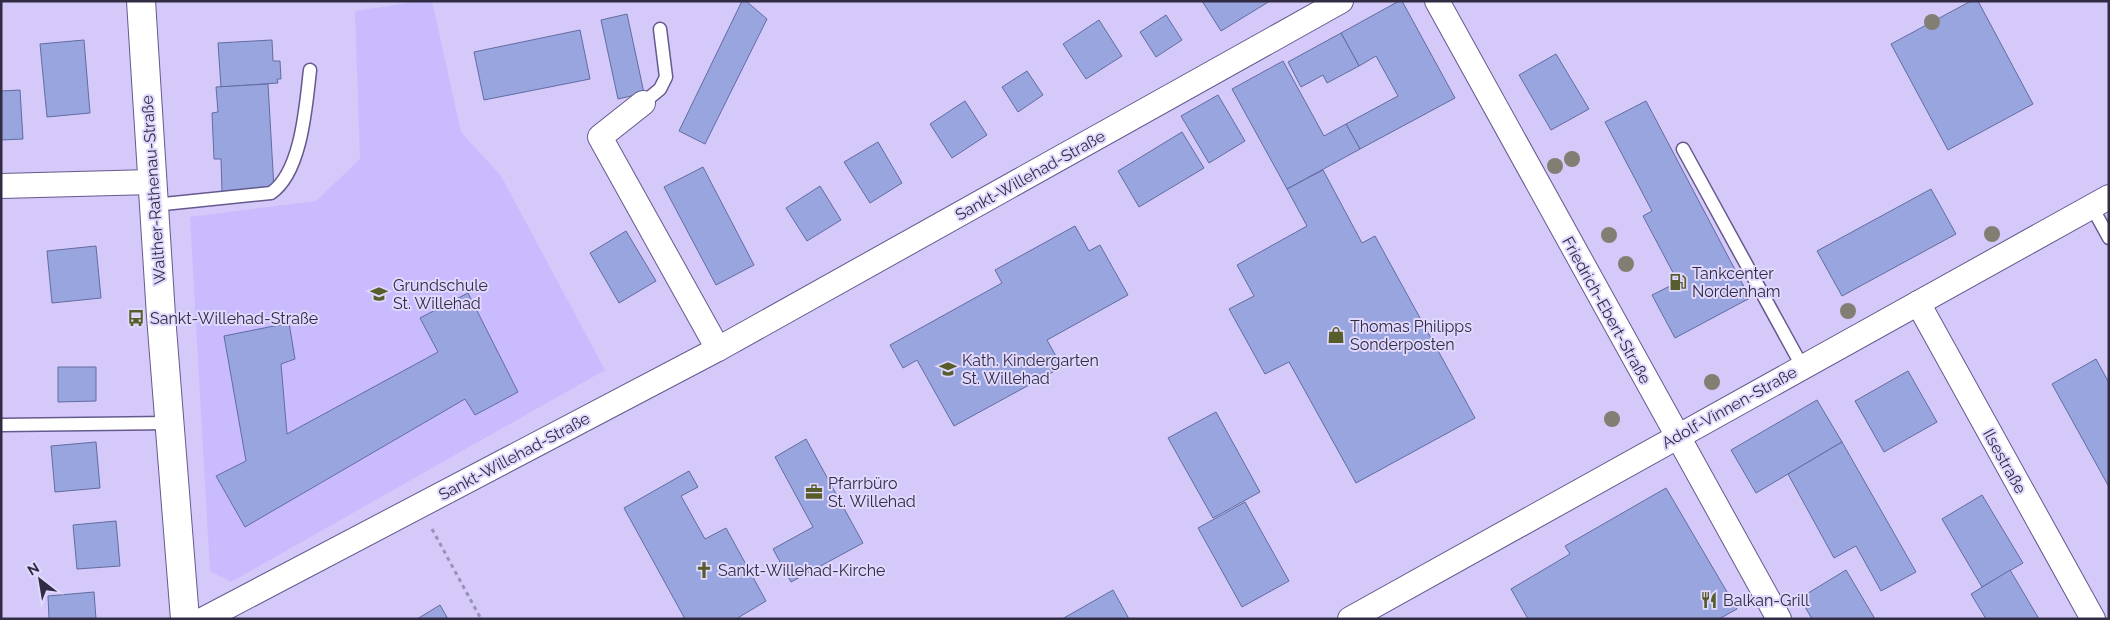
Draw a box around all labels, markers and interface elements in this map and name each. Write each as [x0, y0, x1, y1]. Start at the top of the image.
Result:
street label: Walther-Rathenau-Straße [137, 95, 170, 285]
street label: Sankt-Willehad-Straße [952, 126, 1108, 225]
street label: Friedrich-Ebert-Straße [1558, 233, 1655, 387]
place label: Tankcenter Nordenham [1692, 264, 1781, 301]
fuel station icon: Tankcenter Nordenham [1668, 272, 1688, 292]
place label: Grundschule St. Willehad [393, 276, 488, 313]
school or university icon: Grundschule St. Willehad [369, 284, 389, 304]
bus stop icon: Sankt-Willehad-Straße [126, 308, 146, 328]
place label: Sankt-Willehad-Straße [150, 309, 318, 328]
place label: Thomas Philipps Sonderposten [1350, 317, 1472, 354]
shop icon: Thomas Philipps Sonderposten [1326, 325, 1346, 345]
place label: Kath. Kindergarten St. Willehad [962, 351, 1099, 388]
school or university icon: Kath. Kindergarten St. Willehad [938, 359, 958, 379]
street label: Adolf-Vinnen-Straße [1658, 362, 1800, 452]
street label: Sankt-Willehad-Straße [435, 409, 593, 504]
street label: Ilsestraße [1979, 426, 2030, 497]
place label: Pfarrbüro St. Willehad [828, 474, 916, 511]
office icon: Pfarrbüro St. Willehad [804, 482, 824, 502]
north arrow [15, 555, 65, 605]
text: N [25, 559, 42, 578]
church icon: Sankt-Willehad-Kirche [694, 560, 714, 580]
place label: Sankt-Willehad-Kirche [718, 561, 885, 580]
restaurant icon: Balkan-Grill [1699, 590, 1719, 610]
place label: Balkan-Grill [1723, 591, 1810, 610]

